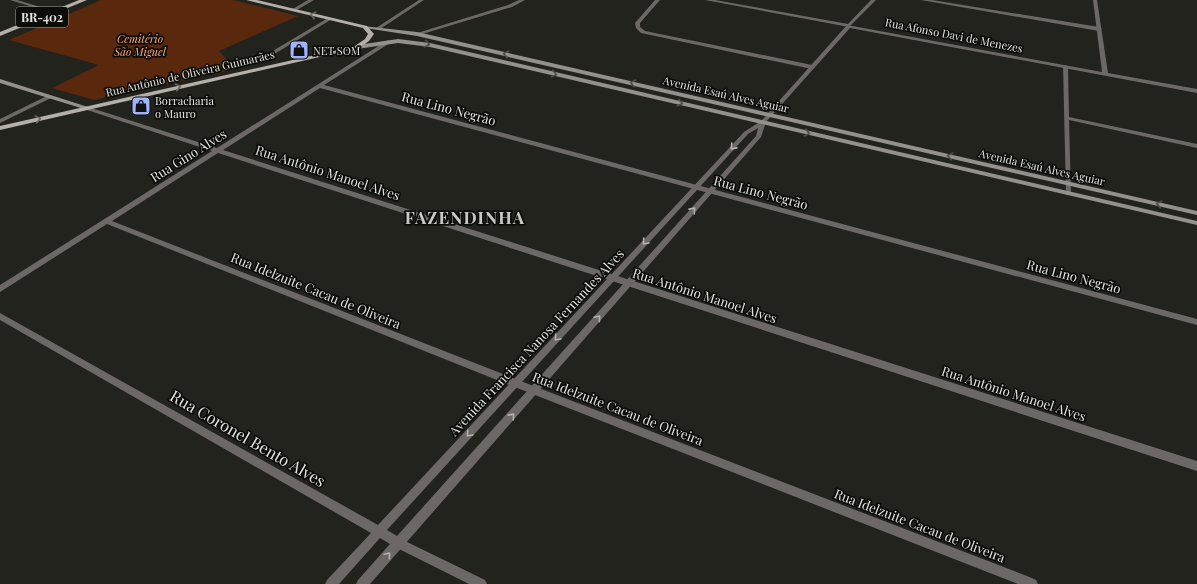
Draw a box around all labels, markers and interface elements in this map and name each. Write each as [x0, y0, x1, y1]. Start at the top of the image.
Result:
road number: BR-402 [16, 7, 68, 27]
one-way arrow [310, 12, 316, 20]
street label: Rua Afonso Davi de Menezes [884, 14, 1024, 56]
park label: Cemitério São Miguel [113, 31, 167, 59]
shop icon: NET SOM [288, 39, 310, 61]
one-way arrow [424, 40, 430, 48]
place label: NET SOM [313, 43, 361, 58]
street label: Rua Antônio de Oliveira Guimarães [104, 46, 276, 100]
one-way arrow [503, 51, 509, 59]
one-way arrow [551, 69, 557, 77]
street label: Avenida Esaú Alves Aguiar [661, 72, 791, 116]
one-way arrow [629, 80, 636, 88]
one-way arrow [174, 83, 181, 92]
street label: Rua Lino Negrão [400, 87, 498, 129]
place label: Borracharia o Mauro [155, 93, 215, 121]
shop icon: Borracharia o Mauro [130, 95, 152, 117]
one-way arrow [677, 99, 684, 107]
one-way arrow [35, 116, 41, 124]
street label: Rua Gino Alves [147, 125, 229, 185]
one-way arrow [804, 128, 810, 136]
street label: Rua Antônio Manoel Alves [254, 141, 403, 203]
one-way arrow [730, 142, 737, 150]
street label: Avenida Esaú Alves Aguiar [977, 145, 1107, 189]
one-way arrow [947, 153, 954, 161]
street label: Rua Lino Negrão [712, 171, 810, 213]
one-way arrow [1156, 200, 1163, 209]
district label: FAZENDINHA [405, 206, 525, 228]
one-way arrow [689, 208, 696, 215]
one-way arrow [643, 238, 650, 245]
street label: Avenida Francisca Nanosa Fernandes Alves [444, 245, 627, 440]
street label: Rua Idelzuite Cacau de Oliveira [229, 248, 404, 332]
street label: Rua Lino Negrão [1025, 255, 1123, 297]
street label: Rua Antônio Manoel Alves [631, 264, 780, 326]
one-way arrow [593, 315, 600, 323]
one-way arrow [554, 333, 562, 341]
street label: Rua Antônio Manoel Alves [940, 362, 1089, 424]
street label: Rua Idelzuite Cacau de Oliveira [530, 367, 706, 449]
street label: Rua Coronel Bento Alves [167, 385, 329, 491]
one-way arrow [507, 413, 514, 420]
one-way arrow [466, 429, 474, 437]
street label: Rua Idelzuite Cacau de Oliveira [832, 484, 1008, 566]
one-way arrow [384, 552, 391, 560]

